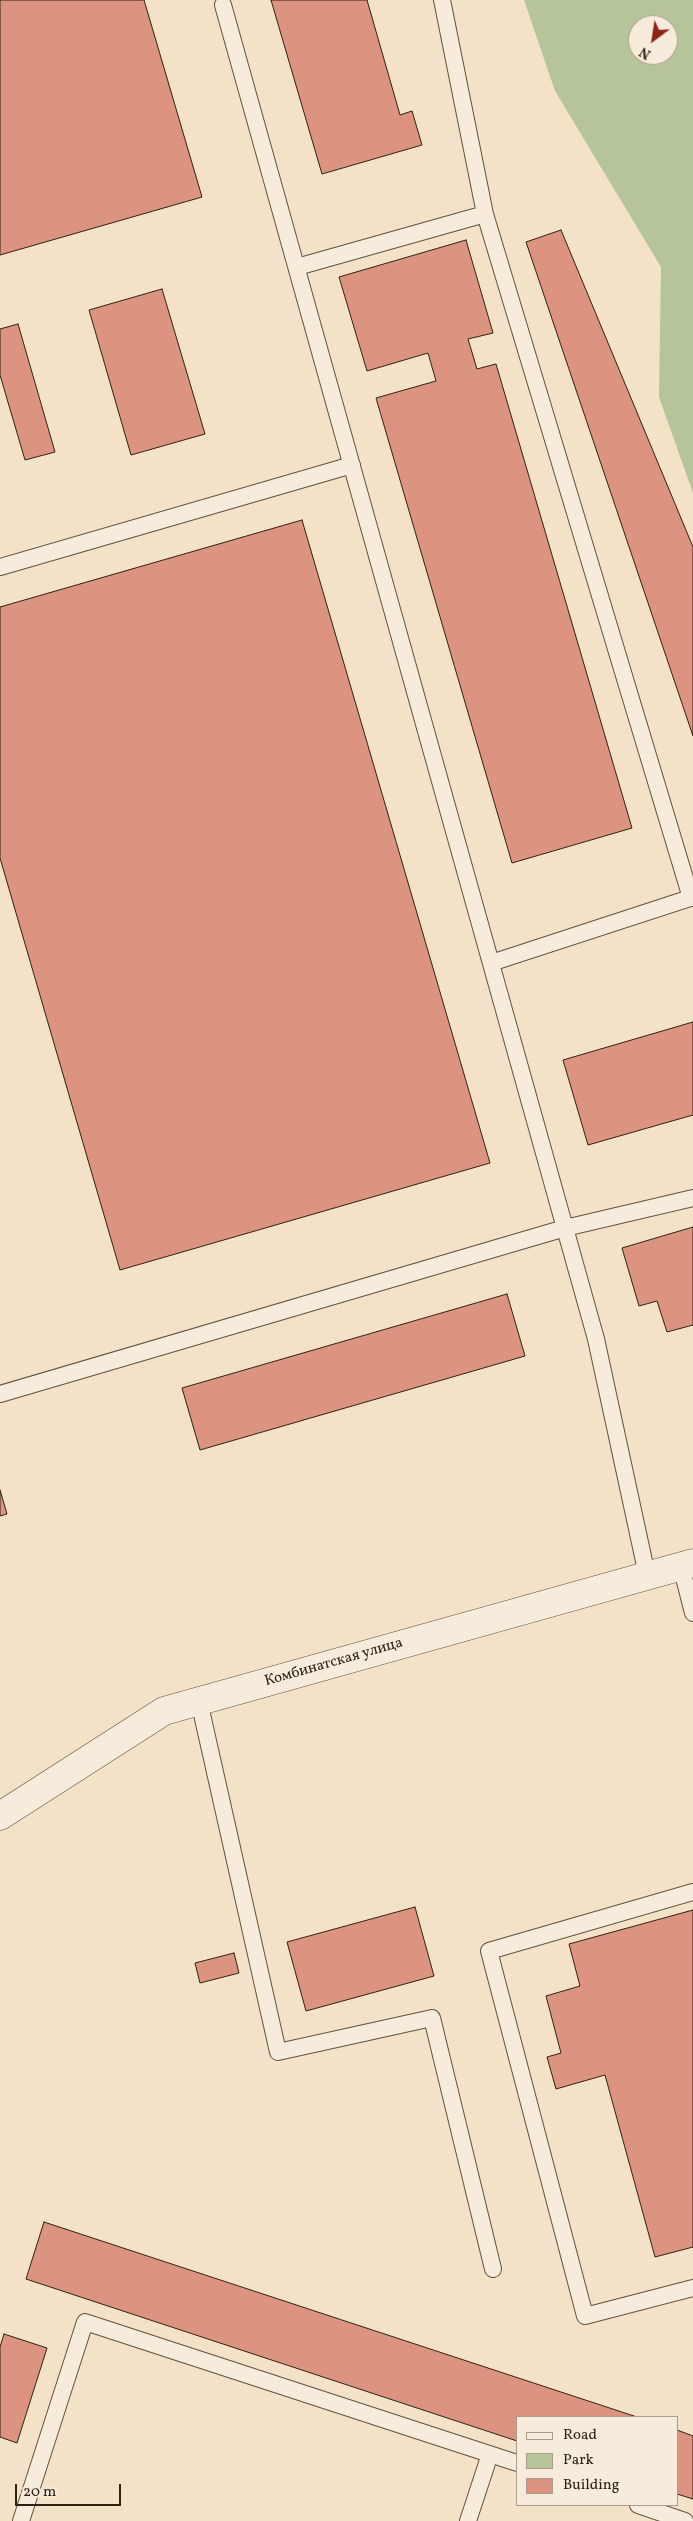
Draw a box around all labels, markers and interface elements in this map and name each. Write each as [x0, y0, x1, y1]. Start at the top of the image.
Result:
north arrow [628, 15, 678, 65]
text: N [636, 42, 655, 63]
street label: Комбинатская улица [263, 1635, 405, 1691]
legend [516, 2416, 678, 2506]
text: Road [563, 2425, 597, 2446]
text: Park [563, 2450, 594, 2471]
scale bar [18, 2474, 124, 2506]
text: Building [563, 2475, 619, 2496]
text: 20 m [23, 2482, 56, 2503]

